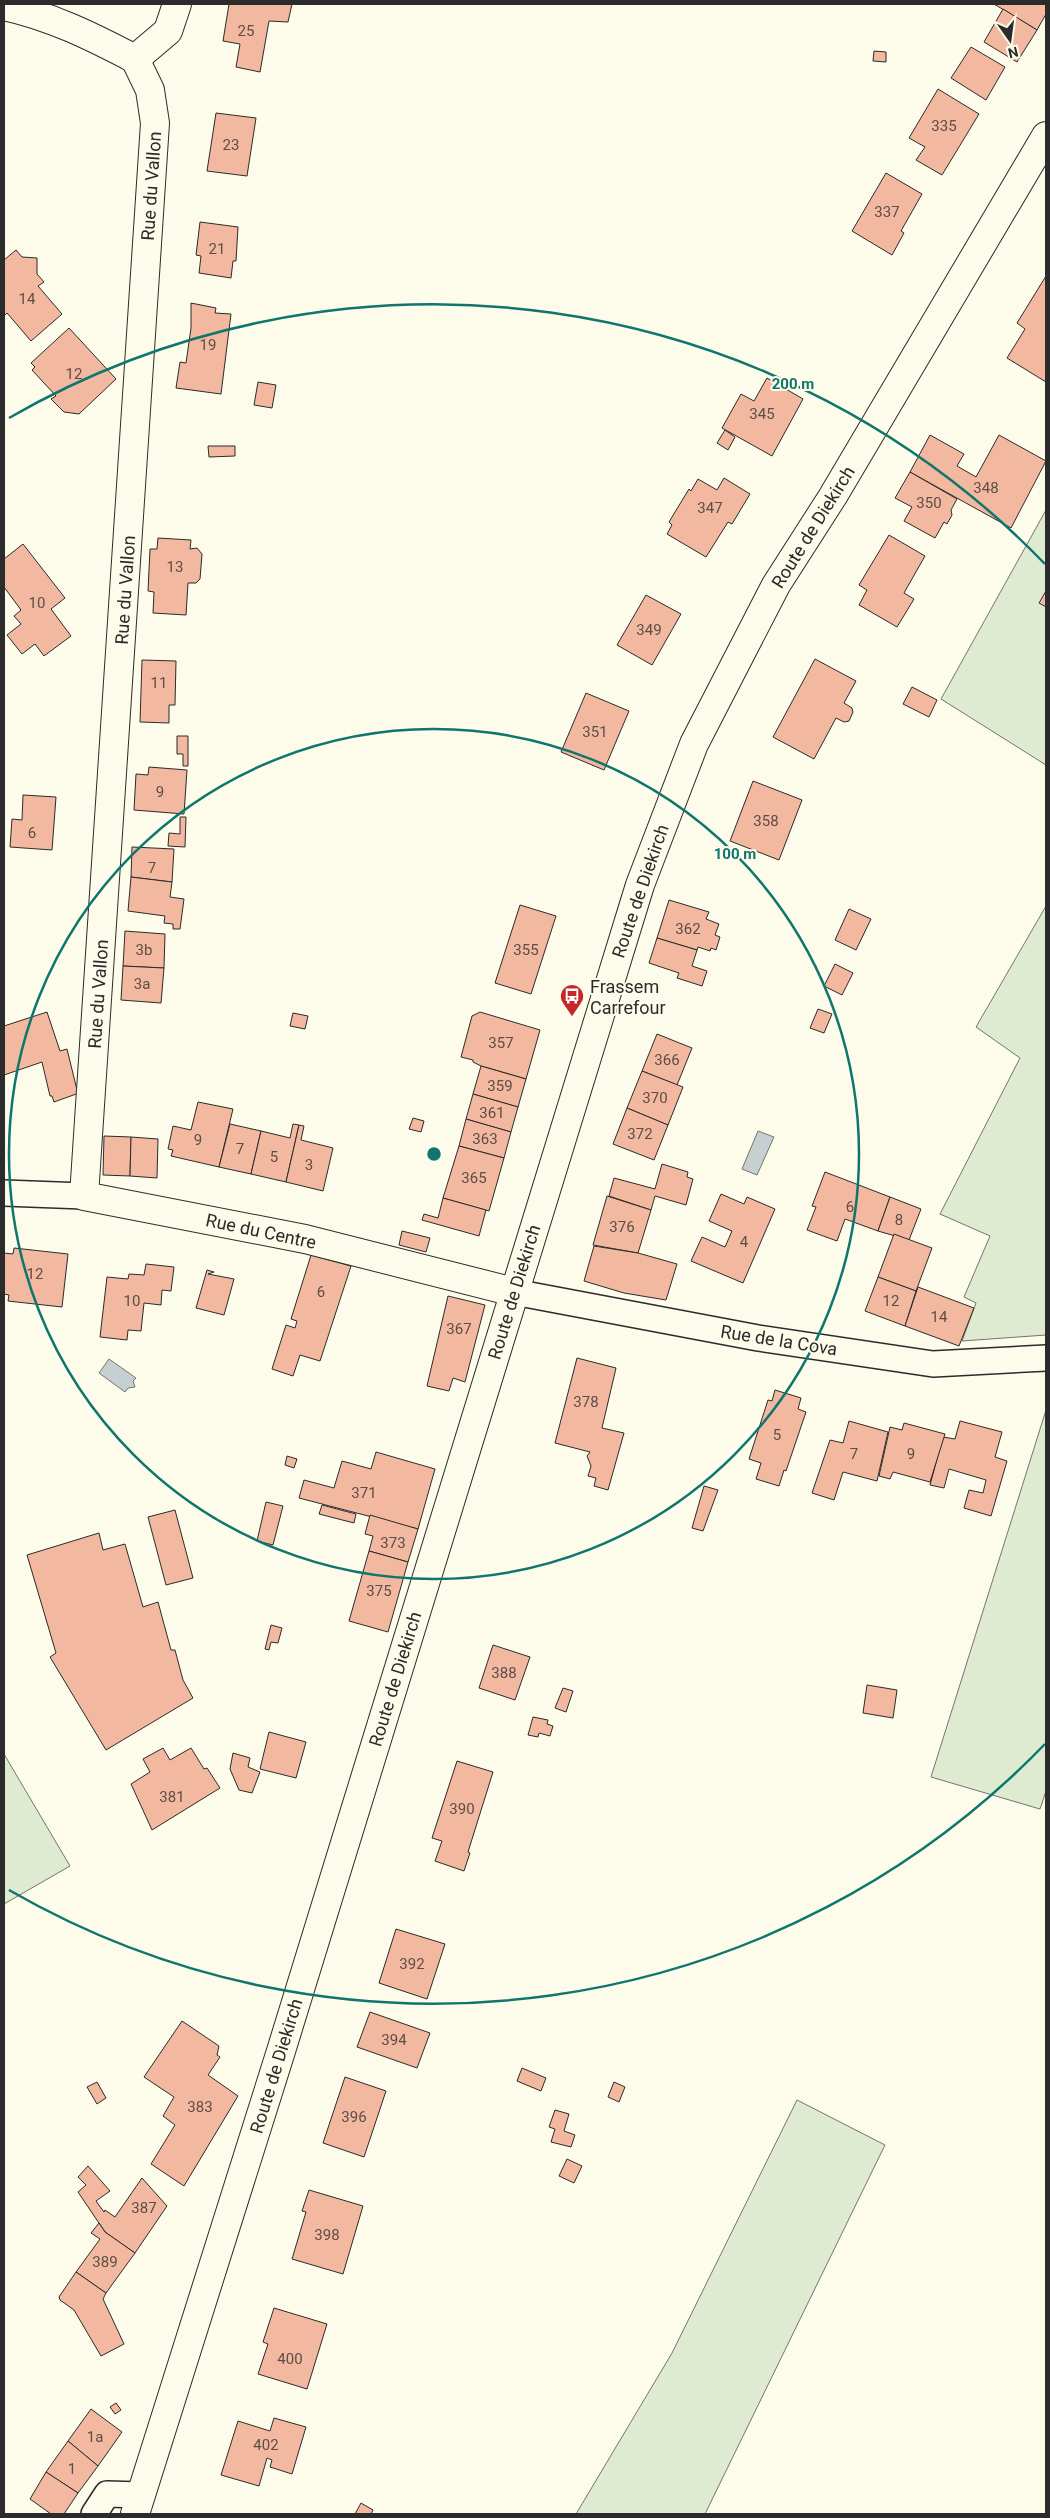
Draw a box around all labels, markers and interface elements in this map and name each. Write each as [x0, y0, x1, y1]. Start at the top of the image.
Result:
north arrow [985, 15, 1035, 65]
house number: 25 [238, 22, 254, 40]
text: N [1006, 44, 1020, 62]
house number: 335 [931, 117, 957, 135]
street label: Rue du Vallon [137, 131, 165, 241]
house number: 23 [223, 136, 239, 154]
house number: 337 [874, 203, 900, 221]
house number: 21 [209, 240, 225, 258]
house number: 14 [19, 290, 36, 308]
house number: 19 [200, 336, 216, 354]
house number: 12 [66, 365, 82, 383]
text: 200 m [772, 375, 814, 393]
house number: 345 [749, 405, 775, 423]
street label: Route de Diekirch [767, 462, 859, 592]
house number: 348 [973, 479, 999, 497]
house number: 350 [916, 494, 942, 512]
house number: 347 [697, 499, 723, 517]
street label: Rue du Vallon [111, 535, 139, 645]
house number: 13 [167, 558, 183, 576]
house number: 10 [29, 594, 45, 612]
house number: 349 [636, 621, 662, 639]
house number: 11 [151, 674, 167, 692]
house number: 351 [582, 723, 608, 741]
house number: 9 [156, 783, 164, 801]
house number: 358 [753, 812, 779, 830]
street label: Route de Diekirch [607, 821, 673, 961]
house number: 6 [28, 824, 36, 842]
text: 100 m [714, 845, 756, 863]
house number: 7 [148, 859, 156, 877]
house number: 362 [675, 920, 701, 938]
street label: Rue du Vallon [84, 939, 112, 1049]
house number: 3b [136, 941, 152, 959]
house number: 355 [513, 941, 539, 959]
house number: 3a [134, 975, 150, 993]
place label: Frassem Carrefour [590, 976, 666, 1018]
bus stop icon: Frassem Carrefour [559, 983, 585, 1017]
house number: 357 [488, 1034, 514, 1052]
house number: 366 [654, 1051, 680, 1069]
house number: 359 [487, 1077, 513, 1095]
house number: 370 [642, 1089, 668, 1107]
house number: 361 [479, 1104, 505, 1122]
house number: 372 [627, 1125, 653, 1143]
house number: 363 [472, 1130, 498, 1148]
house number: 9 [194, 1131, 202, 1149]
house number: 7 [236, 1140, 244, 1158]
centre of rings [425, 1145, 443, 1163]
house number: 5 [270, 1148, 278, 1166]
house number: 3 [305, 1156, 313, 1174]
house number: 365 [461, 1169, 487, 1187]
house number: 6 [846, 1198, 854, 1216]
street label: Rue du Centre [204, 1209, 318, 1253]
house number: 8 [895, 1211, 903, 1229]
house number: 376 [609, 1218, 635, 1236]
street label: Route de Diekirch [484, 1222, 544, 1362]
house number: 4 [740, 1233, 749, 1251]
house number: 12 [27, 1265, 43, 1283]
house number: 6 [317, 1283, 325, 1301]
house number: 10 [124, 1292, 140, 1310]
house number: 12 [883, 1292, 899, 1310]
house number: 14 [931, 1308, 948, 1326]
house number: 367 [446, 1320, 472, 1338]
street label: Rue de la Cova [719, 1320, 839, 1360]
house number: 378 [573, 1393, 599, 1411]
house number: 5 [773, 1426, 781, 1444]
house number: 7 [850, 1445, 858, 1463]
house number: 9 [907, 1445, 915, 1463]
house number: 371 [351, 1484, 377, 1502]
house number: 373 [380, 1534, 406, 1552]
house number: 375 [366, 1582, 392, 1600]
street label: Route de Diekirch [365, 1609, 425, 1749]
house number: 388 [491, 1664, 517, 1682]
house number: 381 [159, 1788, 185, 1806]
house number: 390 [449, 1800, 475, 1818]
house number: 392 [399, 1955, 425, 1973]
street label: Route de Diekirch [246, 1996, 306, 2136]
house number: 394 [381, 2031, 407, 2049]
house number: 383 [187, 2098, 213, 2116]
house number: 396 [341, 2108, 367, 2126]
house number: 387 [131, 2199, 157, 2217]
house number: 398 [314, 2226, 340, 2244]
house number: 389 [92, 2253, 118, 2271]
house number: 400 [277, 2350, 303, 2368]
house number: 1a [87, 2428, 103, 2446]
house number: 402 [253, 2436, 279, 2454]
house number: 1 [68, 2460, 76, 2478]

